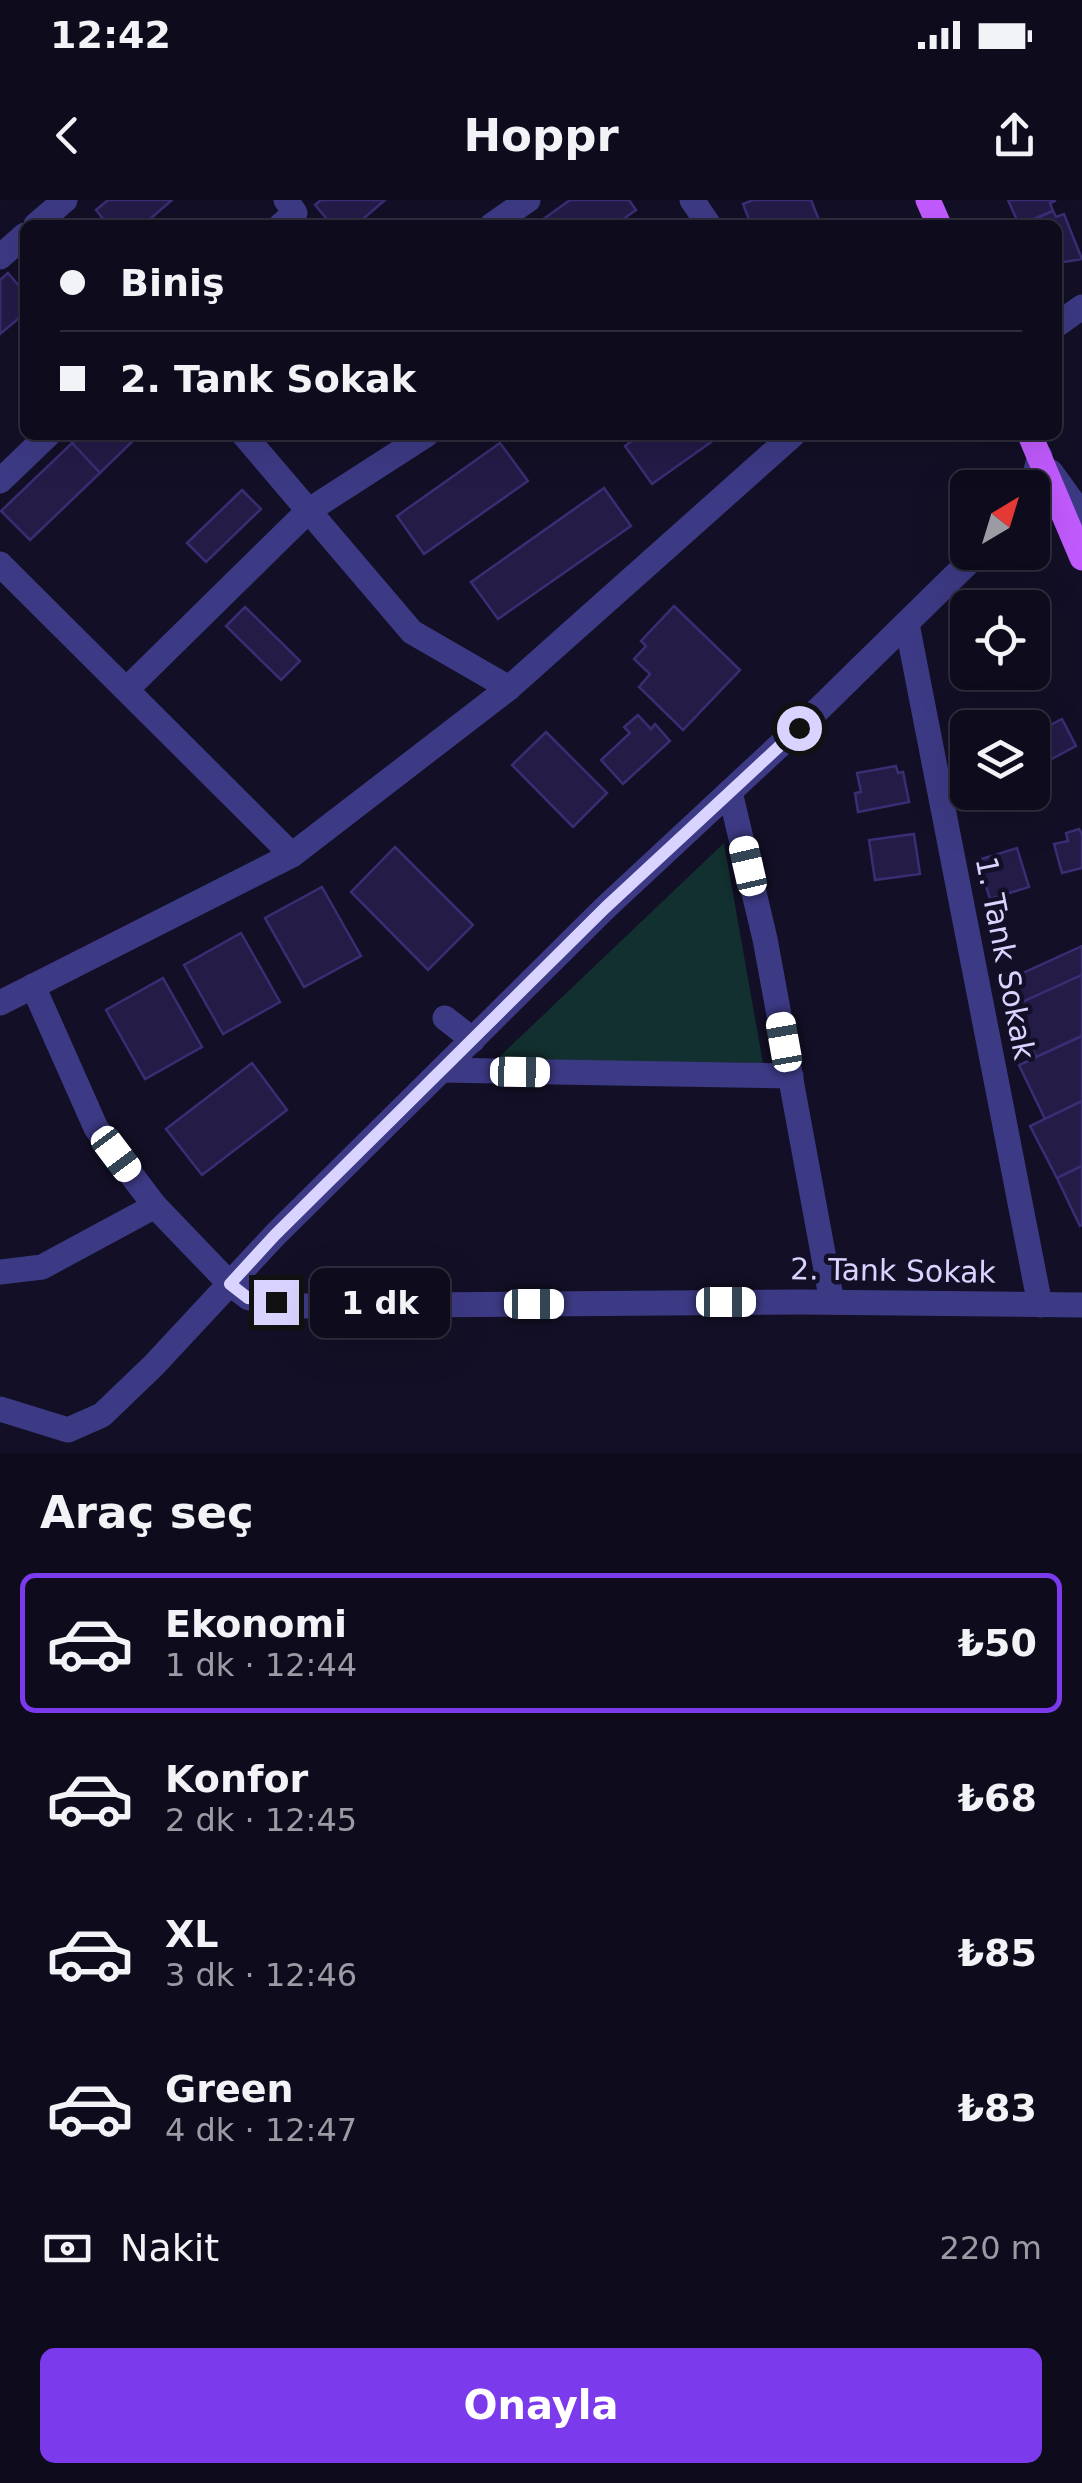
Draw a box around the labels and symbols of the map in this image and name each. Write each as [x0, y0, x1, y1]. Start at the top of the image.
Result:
north arrow [950, 470, 1050, 570]
route start [777, 706, 822, 751]
car [727, 833, 769, 899]
street label: 1. Tank Sokak [969, 854, 1042, 1063]
car [764, 1010, 804, 1074]
car [490, 1056, 550, 1088]
car [86, 1121, 146, 1187]
street label: 2. Tank Sokak [790, 1251, 997, 1290]
callout: 1 dk [311, 1267, 451, 1337]
route end [254, 1280, 299, 1325]
car [696, 1287, 756, 1317]
car [504, 1289, 564, 1319]

